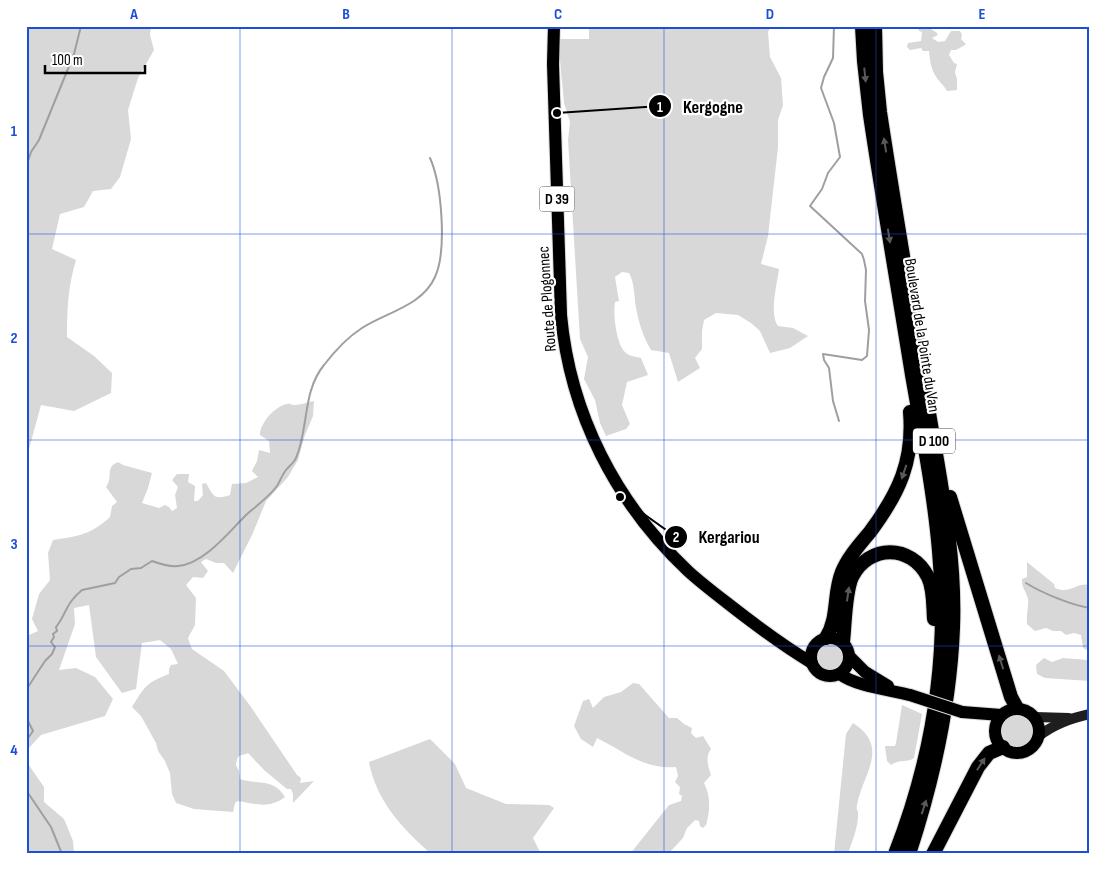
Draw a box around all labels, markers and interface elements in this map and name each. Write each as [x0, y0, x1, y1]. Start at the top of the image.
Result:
text: A [129, 5, 138, 24]
text: B [342, 5, 350, 24]
text: C [554, 5, 562, 24]
text: D [766, 5, 774, 24]
text: E [979, 5, 986, 24]
scale bar [45, 42, 145, 74]
text: 100 m [52, 51, 83, 70]
one-way arrow [861, 67, 869, 83]
callout: Kergogne [648, 90, 753, 123]
text: Kergogne [683, 97, 743, 118]
text: 1 [657, 98, 663, 117]
text: 1 [11, 122, 18, 141]
one-way arrow [881, 137, 889, 153]
road number: D 39 [540, 186, 574, 212]
one-way arrow [885, 228, 893, 244]
street label: Route de Plogonnec [534, 246, 561, 352]
street label: Boulevard de la Pointe du Van [900, 257, 943, 413]
text: 2 [10, 329, 18, 348]
road number: D 100 [913, 428, 955, 454]
one-way arrow [900, 465, 908, 480]
callout: Kergariou [664, 521, 770, 554]
text: Kergariou [698, 527, 760, 548]
text: 2 [673, 528, 679, 547]
text: 3 [10, 535, 18, 554]
one-way arrow [845, 585, 853, 601]
one-way arrow [996, 655, 1004, 670]
text: 4 [10, 741, 18, 760]
one-way arrow [976, 758, 985, 771]
one-way arrow [920, 800, 928, 815]

